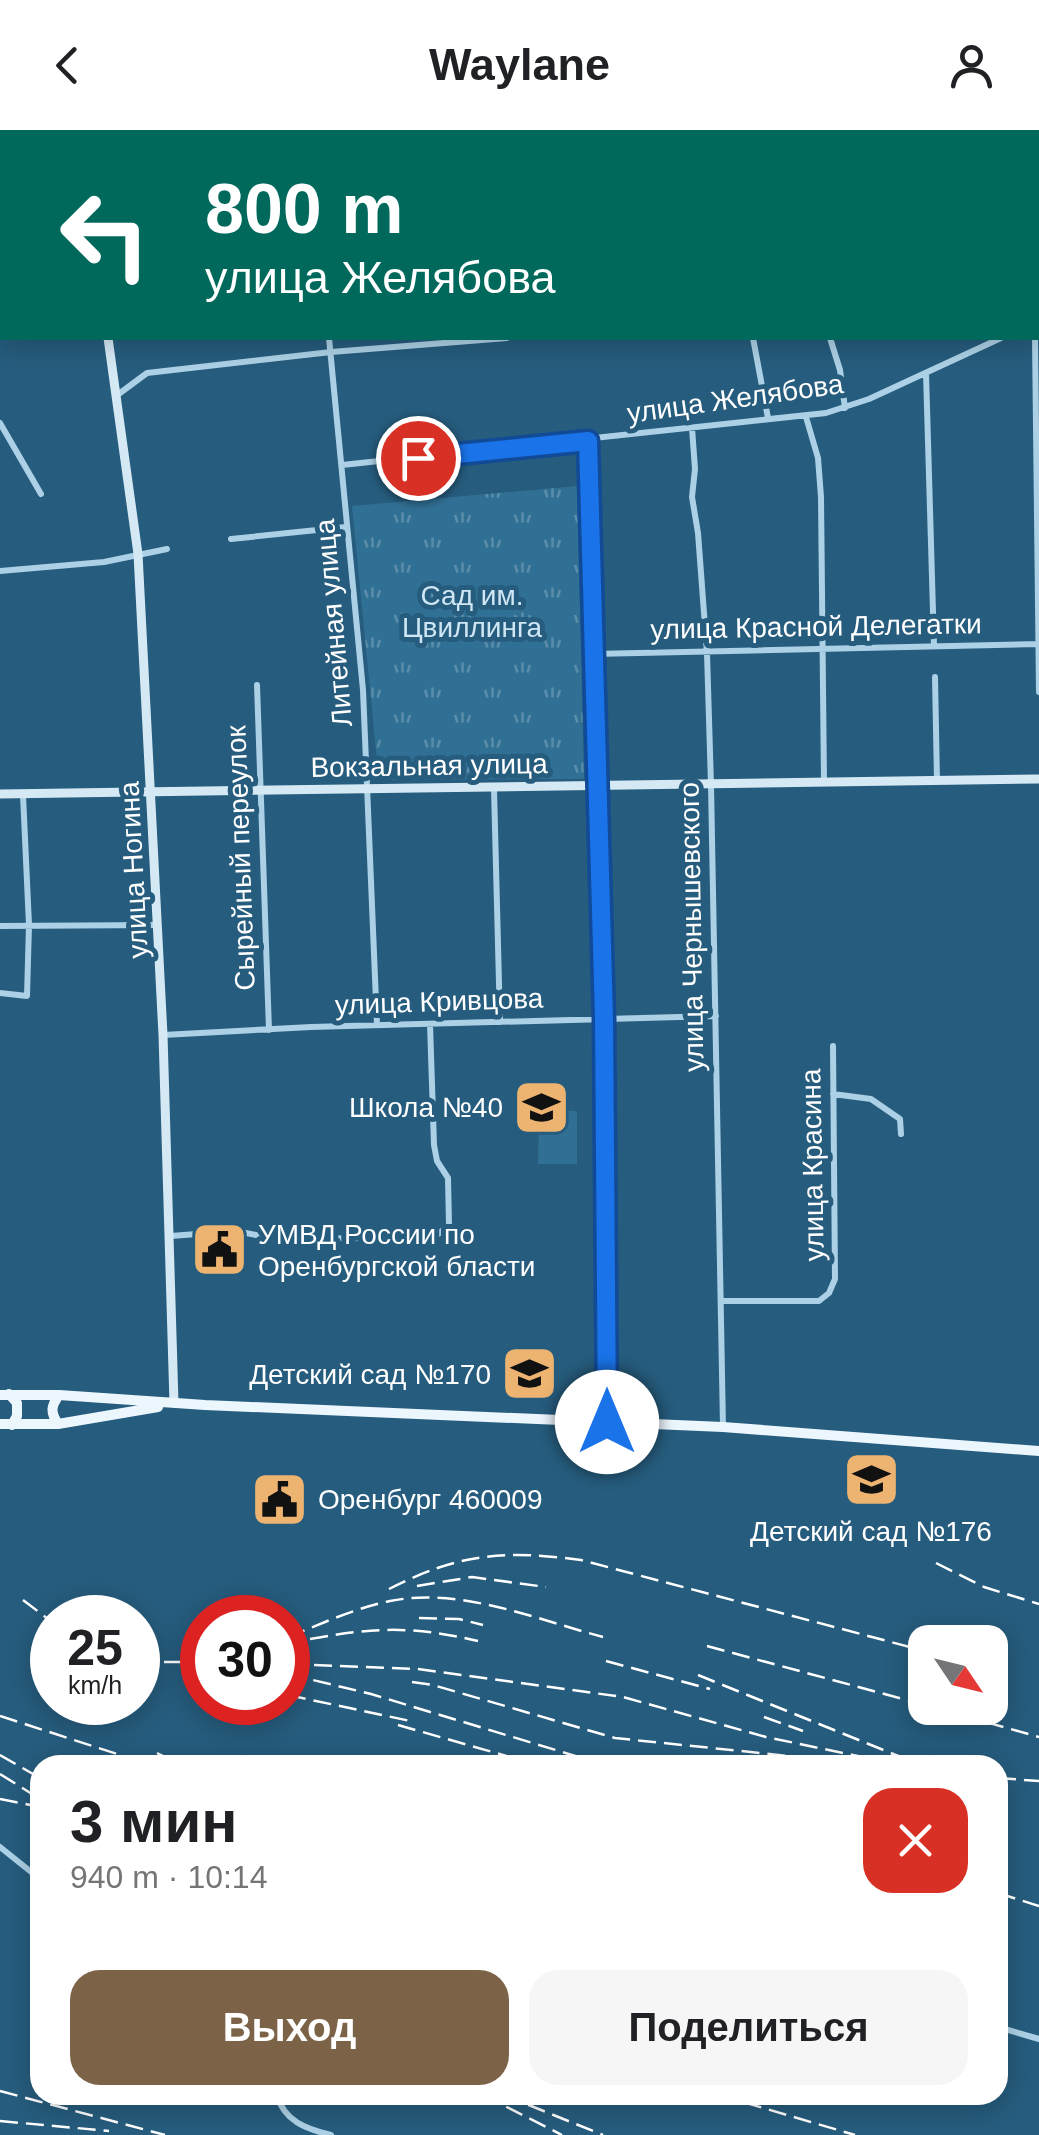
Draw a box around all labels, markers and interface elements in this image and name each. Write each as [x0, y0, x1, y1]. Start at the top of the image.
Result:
icon: back [40, 38, 95, 93]
icon: person [944, 38, 999, 93]
text: Waylane [429, 39, 610, 90]
icon: left [40, 170, 170, 300]
text: 800 m [205, 170, 403, 248]
text: улица Желябова [205, 252, 556, 303]
street label: улица Желябова [625, 368, 846, 429]
pin [376, 416, 461, 501]
icon: arrive [391, 431, 446, 486]
street label: Литейная улица [309, 517, 358, 728]
park label: Сад им. Цвиллинга [402, 580, 543, 643]
street label: улица Красной Делегатки [650, 608, 982, 645]
street label: Сырейный переулок [220, 724, 261, 991]
street label: Вокзальная улица [310, 748, 548, 783]
street label: улица Ногина [113, 780, 154, 959]
street label: улица Чернышевского [673, 782, 710, 1072]
street label: улица Кривцова [334, 982, 544, 1021]
street label: улица Красина [795, 1068, 830, 1262]
school or university icon: Школа №40 [512, 1077, 572, 1137]
place label: Школа №40 [349, 1092, 503, 1123]
place label: УМВД России по Оренбургской бласти [258, 1219, 535, 1282]
public building icon: УМВД России по Оренбургской бласти [189, 1220, 249, 1280]
school or university icon: Детский сад №170 [500, 1344, 560, 1404]
place label: Детский сад №170 [249, 1359, 491, 1390]
position arrow [555, 1370, 659, 1474]
school or university icon: Детский сад №176 [841, 1450, 901, 1510]
public building icon: Оренбург 460009 [249, 1469, 309, 1529]
place label: Оренбург 460009 [318, 1484, 543, 1515]
place label: Детский сад №176 [750, 1516, 992, 1547]
speed limit sign: 30 [180, 1595, 310, 1725]
text: 25 [67, 1620, 123, 1676]
north arrow [908, 1625, 1008, 1725]
map controls [908, 1625, 1008, 1725]
text: km/h [68, 1671, 122, 1699]
text: 3 мин [70, 1788, 238, 1855]
button: close [863, 1788, 968, 1893]
text: 940 m · 10:14 [70, 1859, 267, 1895]
button: Выход [70, 1970, 509, 2085]
button: Поделиться [529, 1970, 968, 2085]

